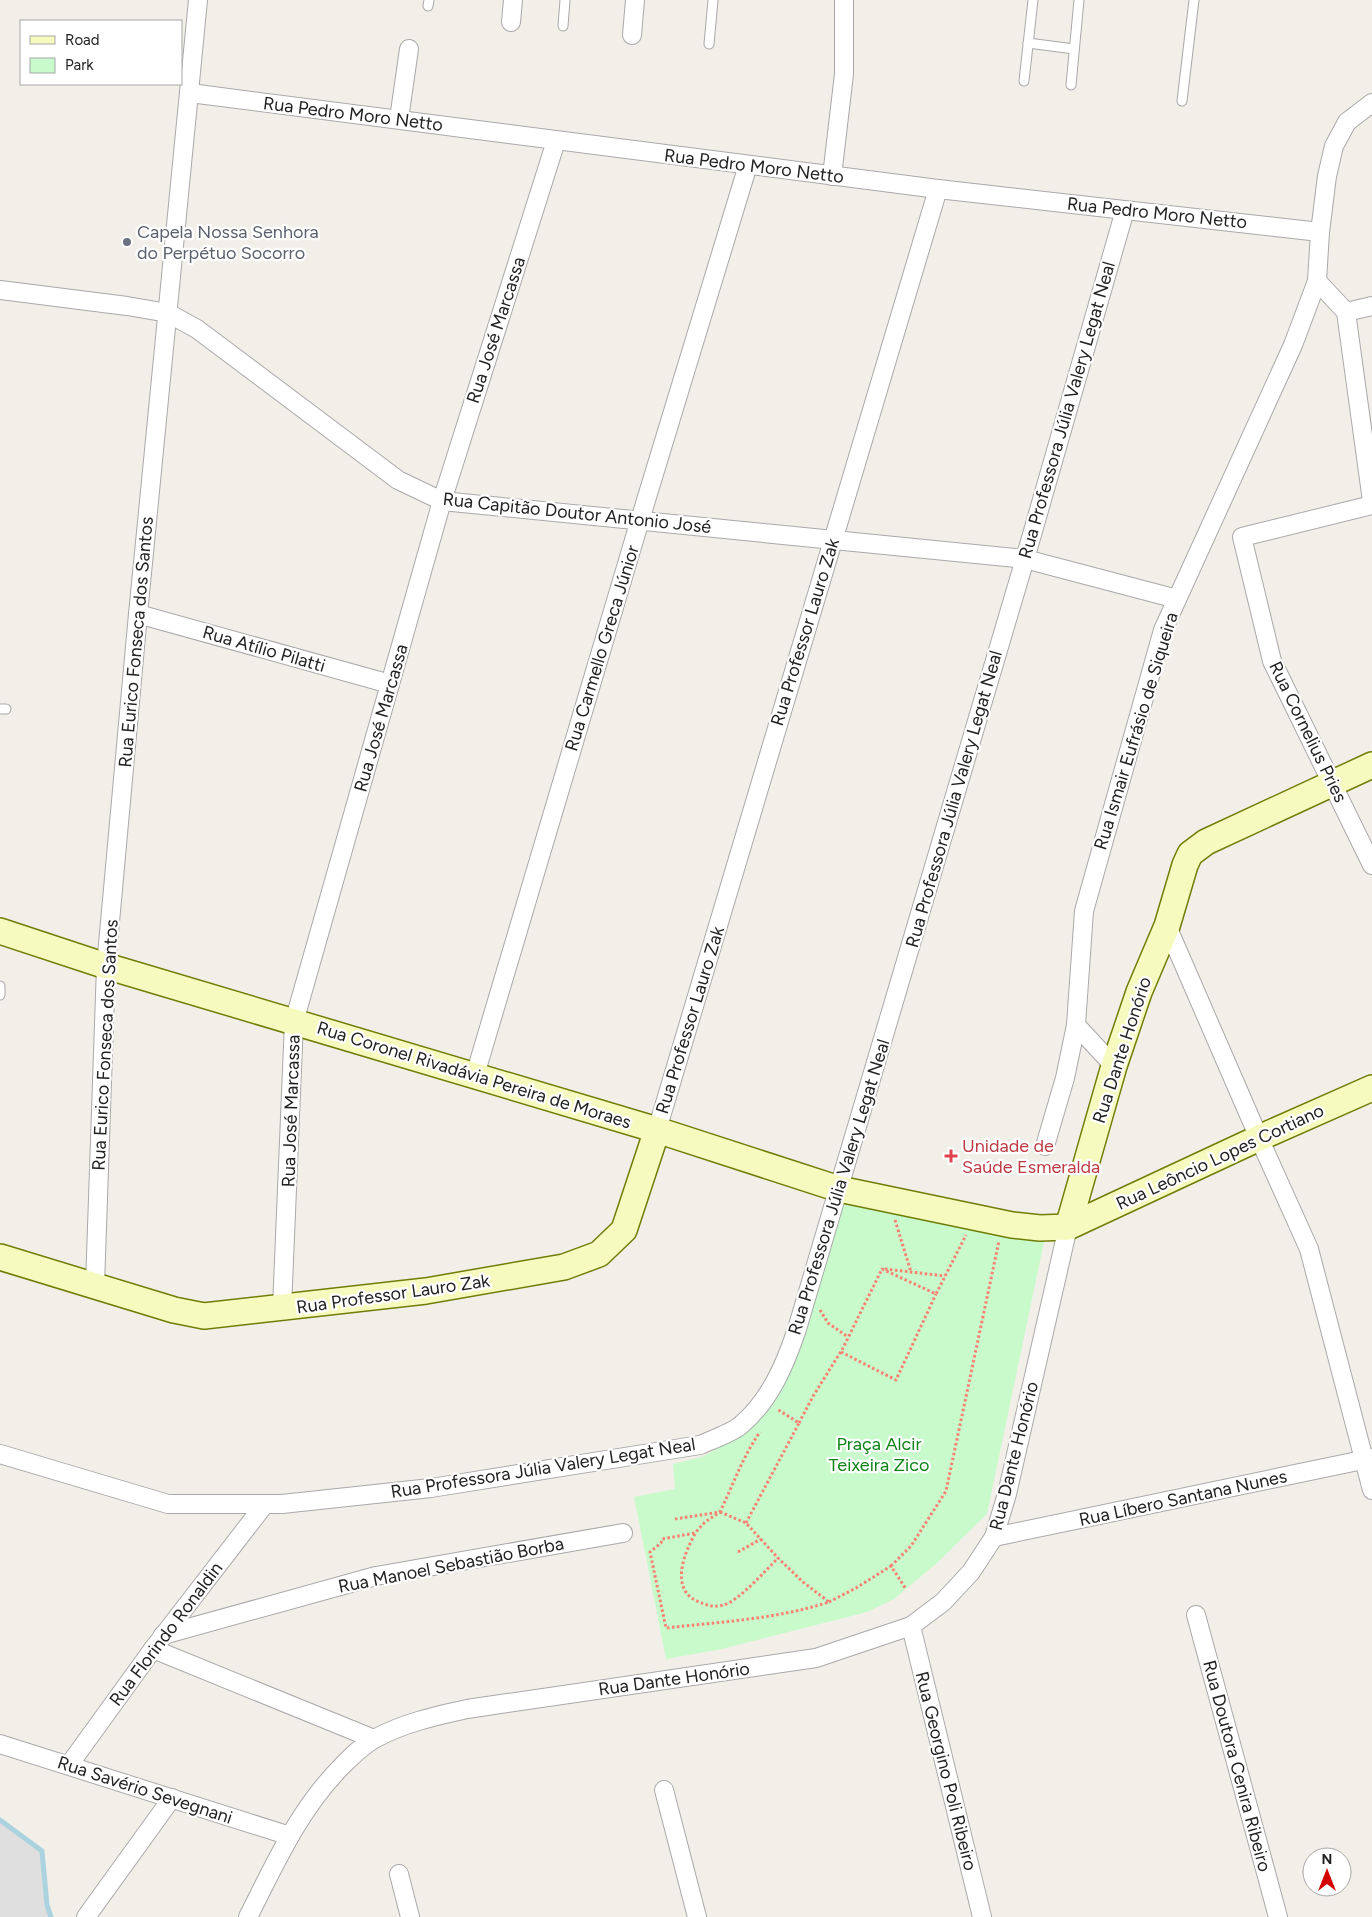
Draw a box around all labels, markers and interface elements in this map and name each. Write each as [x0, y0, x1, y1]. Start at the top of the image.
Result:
legend [20, 20, 182, 85]
text: Road [65, 31, 100, 49]
text: Park [65, 56, 94, 74]
street label: Rua Pedro Moro Netto [262, 92, 444, 136]
street label: Rua Pedro Moro Netto [663, 144, 845, 188]
street label: Rua Pedro Moro Netto [1066, 193, 1248, 233]
place label: Capela Nossa Senhora do Perpétuo Socorro [137, 221, 319, 264]
marker: Capela Nossa Senhora do Perpétuo Socorro [121, 236, 133, 248]
street label: Rua José Marcassa [462, 254, 530, 406]
street label: Rua Professora Júlia Valery Legat Neal [1014, 259, 1120, 561]
street label: Rua Capitão Doutor Antonio José [442, 488, 712, 538]
street label: Rua Eurico Fonseca dos Santos [114, 516, 158, 768]
street label: Rua Professor Lauro Zak [766, 535, 844, 728]
street label: Rua Carmello Greca Júnior [560, 542, 644, 754]
street label: Rua Ismair Eufrásio de Siqueira [1089, 610, 1183, 852]
street label: Rua Atílio Pilatti [200, 621, 328, 677]
street label: Rua José Marcassa [349, 642, 413, 794]
street label: Rua Professora Júlia Valery Legat Neal [901, 648, 1007, 950]
street label: Rua Cornelius Pries [1264, 658, 1352, 806]
street label: Rua Eurico Fonseca dos Santos [87, 919, 123, 1171]
street label: Rua Professor Lauro Zak [651, 923, 729, 1116]
street label: Rua Dante Honório [1088, 974, 1156, 1126]
street label: Rua Coronel Rivadávia Pereira de Moraes [314, 1017, 634, 1133]
street label: Rua José Marcassa [277, 1034, 305, 1188]
street label: Rua Professora Júlia Valery Legat Neal [783, 1036, 895, 1338]
street label: Rua Leôncio Lopes Cortiano [1113, 1099, 1327, 1215]
place label: Unidade de Saúde Esmeralda [962, 1135, 1100, 1178]
marker: Unidade de Saúde Esmeralda [944, 1149, 958, 1163]
street label: Rua Professor Lauro Zak [295, 1270, 491, 1318]
street label: Rua Dante Honório [985, 1379, 1043, 1533]
street label: Rua Professora Júlia Valery Legat Neal [389, 1433, 697, 1503]
park label: Praça Alcir Teixeira Zico [829, 1433, 929, 1476]
street label: Rua Líbero Santana Nunes [1077, 1465, 1289, 1531]
street label: Rua Manoel Sebastião Borba [336, 1532, 566, 1598]
street label: Rua Florindo Ronaldin [105, 1558, 227, 1710]
street label: Rua Dante Honório [597, 1657, 751, 1701]
street label: Rua Doutora Cenira Ribeiro [1198, 1658, 1276, 1874]
street label: Rua Georgino Poli Ribeiro [911, 1669, 981, 1873]
street label: Rua Savério Sevegnani [55, 1751, 235, 1829]
north arrow [1302, 1847, 1352, 1897]
text: N [1322, 1851, 1332, 1868]

